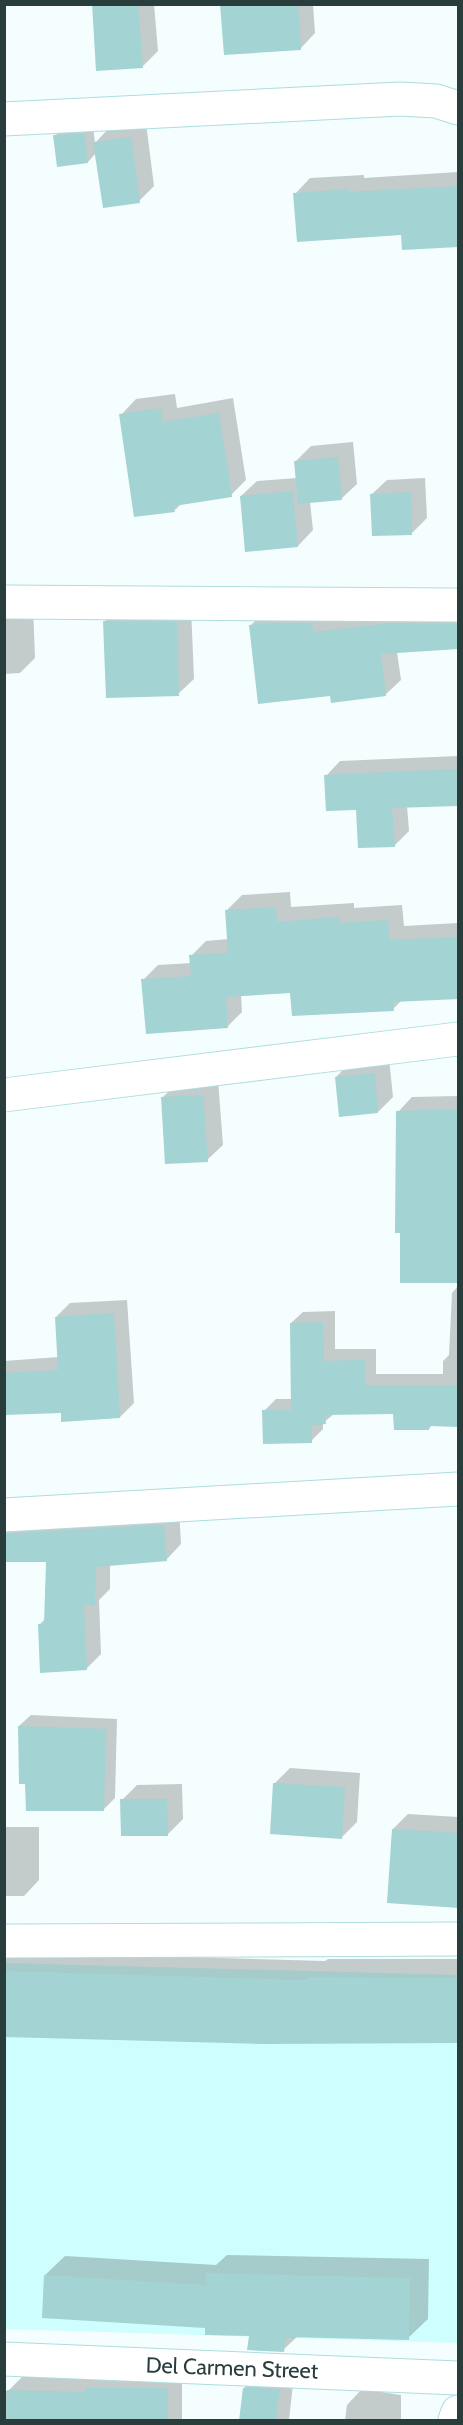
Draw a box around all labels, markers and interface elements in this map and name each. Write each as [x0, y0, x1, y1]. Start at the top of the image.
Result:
street label: Del Carmen Street [145, 2351, 319, 2385]

